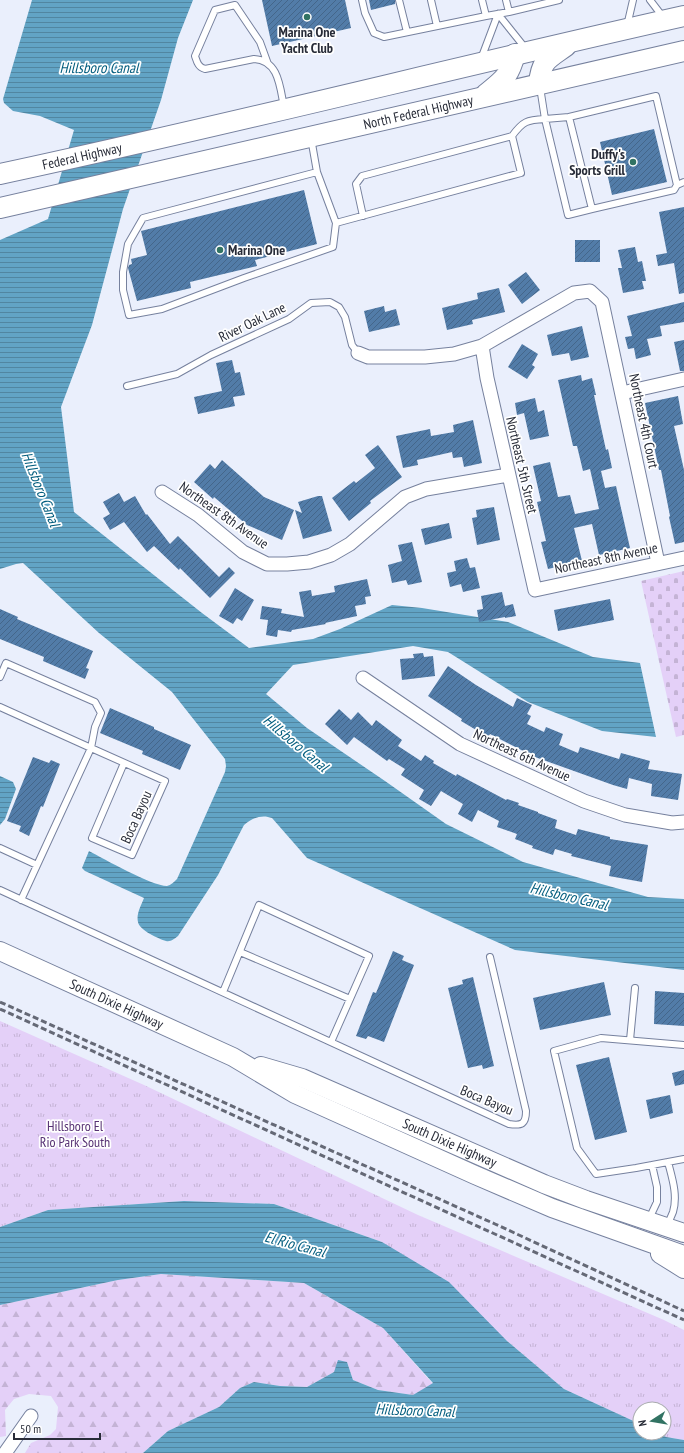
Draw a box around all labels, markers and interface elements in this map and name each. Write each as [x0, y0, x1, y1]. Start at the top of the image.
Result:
marker: Marina One Yacht Club [302, 12, 312, 22]
place label: Marina One Yacht Club [278, 23, 336, 57]
water label: Hillsboro Canal [60, 58, 140, 77]
street label: North Federal Highway [362, 91, 475, 133]
street label: Federal Highway [41, 138, 124, 174]
place label: Duffy's Sports Grill [569, 145, 626, 179]
marker: Duffy's Sports Grill [628, 157, 638, 167]
place label: Marina One [228, 241, 285, 259]
marker: Marina One [215, 245, 225, 255]
street label: River Oak Lane [216, 298, 289, 346]
street label: Northeast 4th Court [625, 372, 663, 470]
street label: Northeast 5th Street [502, 415, 542, 515]
water label: Hillsboro Canal [17, 449, 65, 531]
street label: Northeast 8th Avenue [176, 478, 272, 553]
street label: Northeast 8th Avenue [553, 538, 659, 578]
water label: Hillsboro Canal [260, 710, 333, 777]
street label: Northeast 6th Avenue [471, 725, 574, 785]
street label: Boca Bayou [116, 788, 156, 846]
water label: Hillsboro Canal [528, 878, 611, 914]
street label: South Dixie Highway [67, 975, 167, 1033]
street label: Boca Bayou [458, 1081, 516, 1119]
street label: South Dixie Highway [400, 1114, 500, 1172]
park label: Hillsboro El Rio Park South [40, 1117, 110, 1151]
water label: El Rio Canal [263, 1227, 329, 1262]
water label: Hillsboro Canal [375, 1399, 456, 1421]
north arrow [632, 1401, 672, 1441]
scale bar [14, 1415, 100, 1441]
text: N [635, 1419, 650, 1427]
text: 50 m [20, 1421, 41, 1436]

